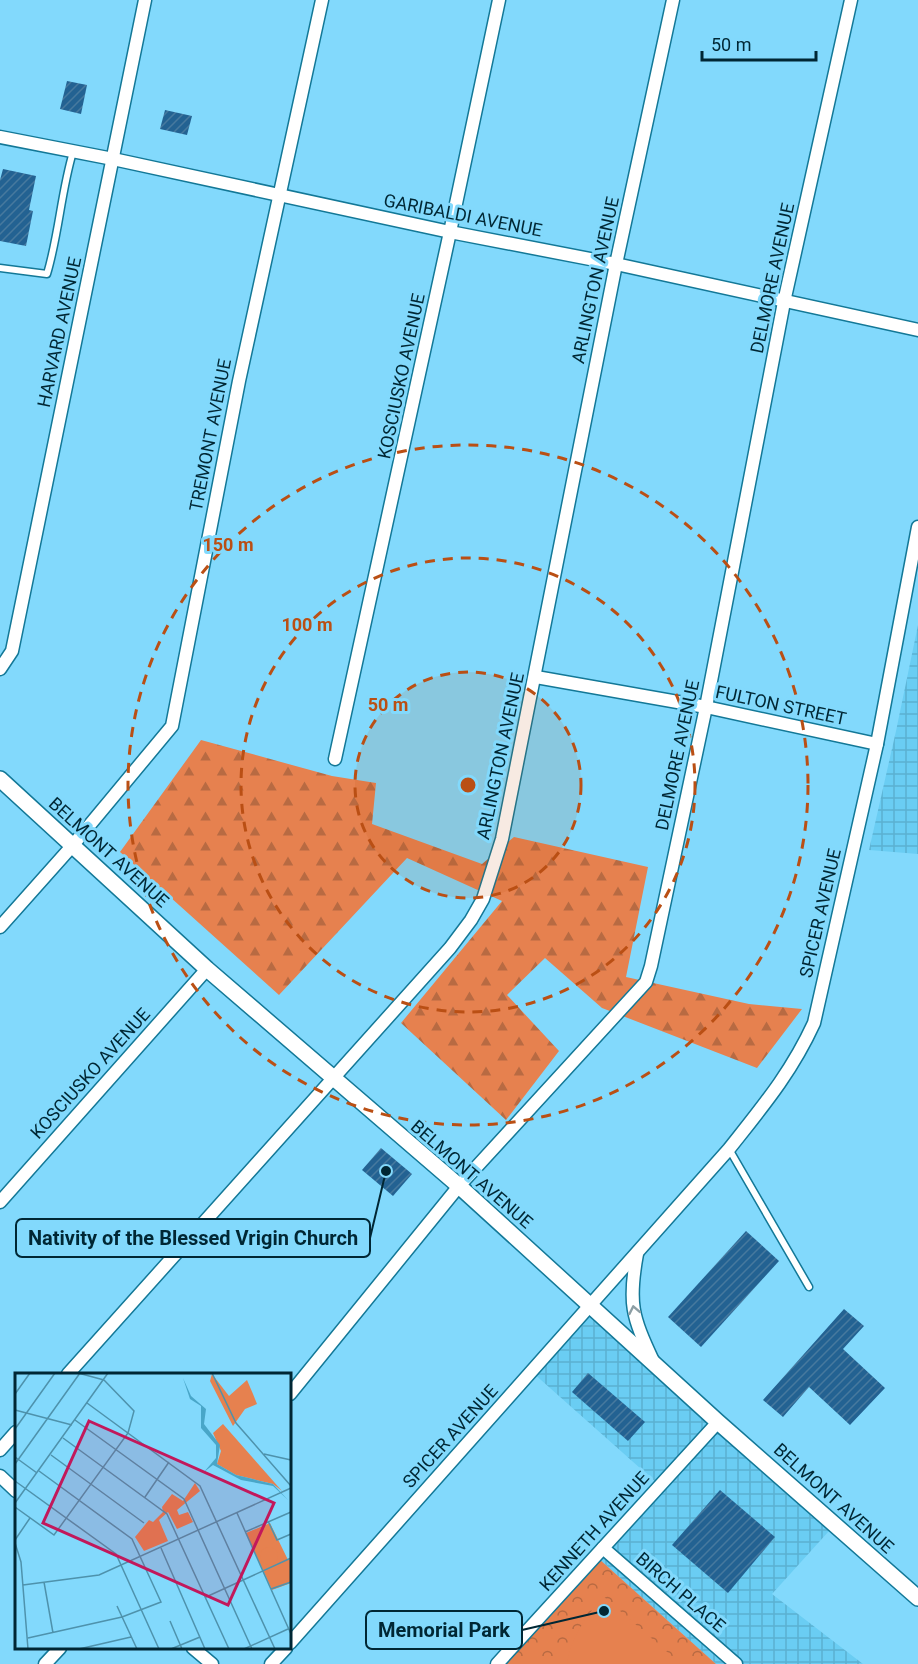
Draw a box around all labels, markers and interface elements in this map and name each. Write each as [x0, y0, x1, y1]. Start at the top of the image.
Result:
scale bar [702, 24, 816, 62]
text: 50 m [711, 34, 751, 55]
street label: GARIBALDI AVENUE [382, 189, 544, 241]
street label: ARLINGTON AVENUE [567, 195, 623, 365]
street label: DELMORE AVENUE [746, 201, 798, 355]
street label: HARVARD AVENUE [33, 255, 85, 409]
street label: KOSCIUSKO AVENUE [373, 291, 429, 461]
street label: TREMONT AVENUE [185, 357, 235, 513]
text: 150 m [202, 534, 254, 555]
text: 100 m [281, 614, 333, 635]
street label: ARLINGTON AVENUE [472, 671, 528, 841]
street label: DELMORE AVENUE [651, 678, 703, 832]
street label: FULTON STREET [714, 681, 848, 729]
text: 50 m [368, 694, 408, 715]
centre of rings [458, 775, 478, 795]
street label: BELMONT AVENUE [45, 793, 173, 911]
street label: SPICER AVENUE [795, 846, 845, 980]
street label: KOSCIUSKO AVENUE [26, 1003, 154, 1143]
street label: BELMONT AVENUE [407, 1116, 537, 1232]
callout: Nativity of the Blessed Vrigin Church [16, 1219, 370, 1257]
text: Nativity of the Blessed Vrigin Church [28, 1226, 358, 1250]
one-way arrow [628, 1306, 641, 1316]
inset map [15, 1373, 291, 1649]
street label: SPICER AVENUE [398, 1380, 502, 1492]
street label: BELMONT AVENUE [770, 1439, 898, 1557]
street label: KENNETH AVENUE [535, 1467, 653, 1595]
street label: BIRCH PLACE [632, 1548, 730, 1636]
callout: Memorial Park [366, 1611, 522, 1649]
text: Memorial Park [378, 1618, 510, 1642]

